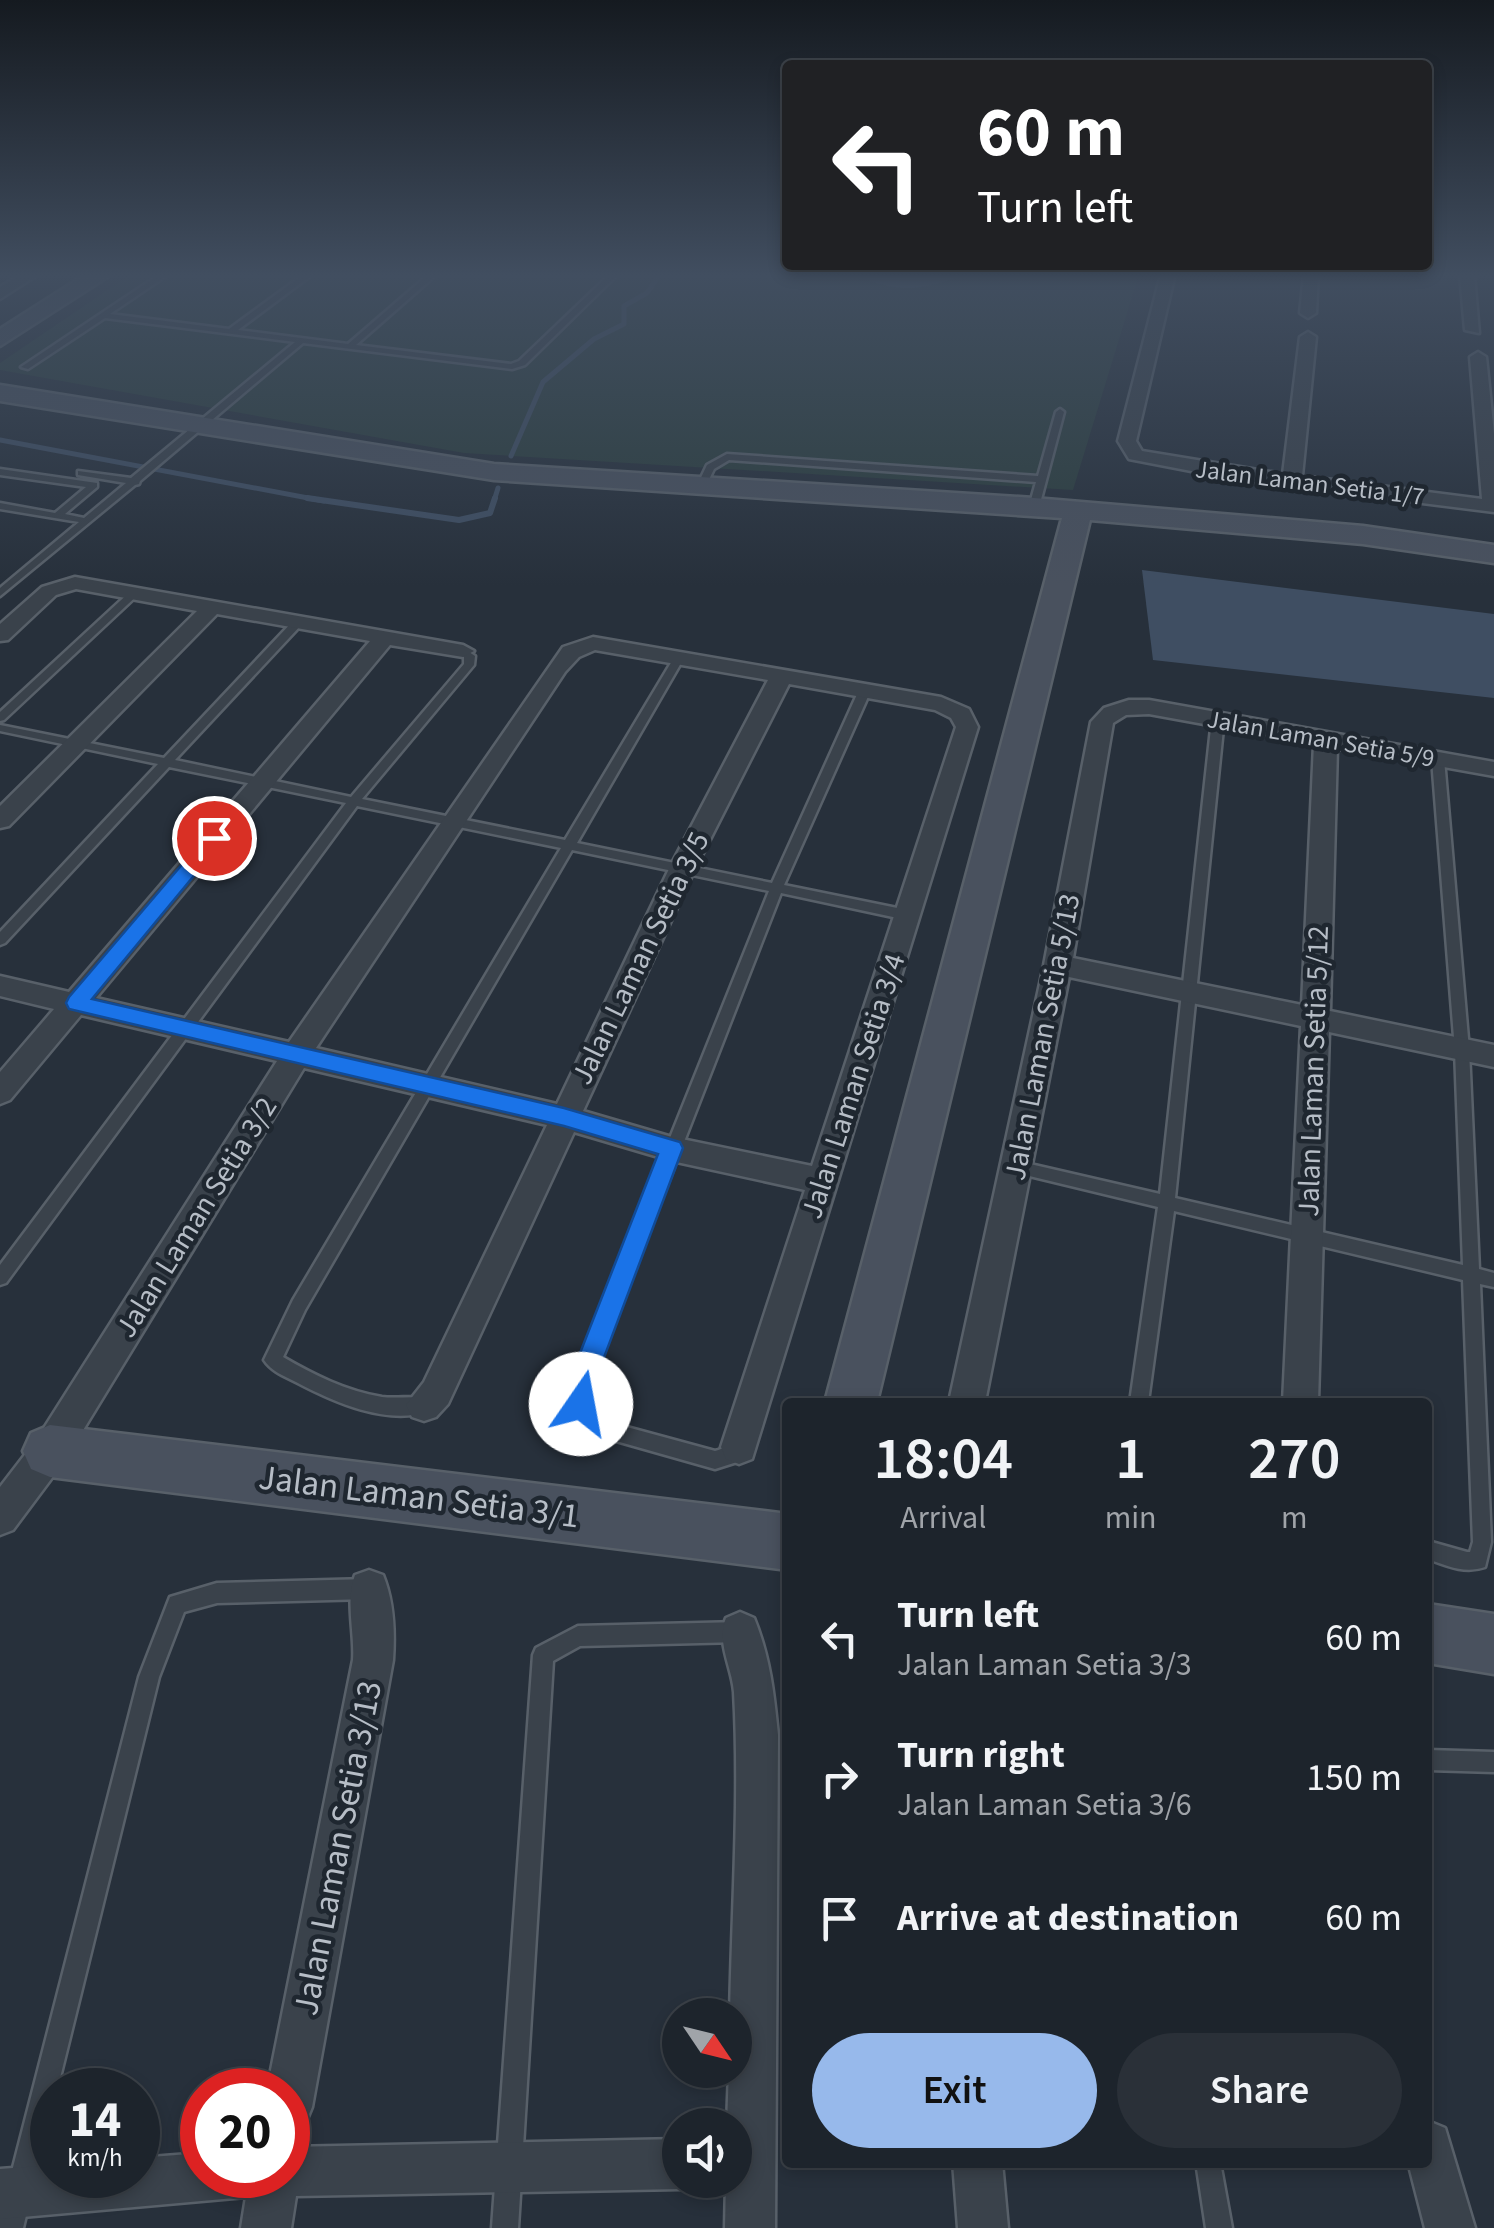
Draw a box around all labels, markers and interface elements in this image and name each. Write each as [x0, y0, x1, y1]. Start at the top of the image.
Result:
text: 60 m [977, 83, 1125, 183]
icon: left [812, 100, 942, 230]
text: Turn left [977, 176, 1133, 240]
street label: Jalan Laman Setia 1/7 [1193, 451, 1426, 515]
street label: Jalan Laman Setia 5/9 [1204, 701, 1437, 777]
pin [172, 796, 257, 881]
icon: arrive [187, 811, 242, 866]
street label: Jalan Laman Setia 3/5 [561, 825, 720, 1092]
street label: Jalan Laman Setia 5/13 [994, 890, 1091, 1184]
street label: Jalan Laman Setia 5/12 [1287, 925, 1340, 1217]
street label: Jalan Laman Setia 3/4 [790, 948, 917, 1224]
street label: Jalan Laman Setia 3/2 [105, 1089, 288, 1346]
position arrow [529, 1352, 633, 1456]
text: 18:04 [874, 1417, 1013, 1502]
text: 1 [1115, 1417, 1146, 1502]
text: 270 [1248, 1417, 1340, 1502]
street label: Jalan Laman Setia 3/1 [256, 1453, 582, 1541]
text: Arrival [900, 1495, 986, 1541]
text: min [1105, 1495, 1157, 1541]
text: m [1281, 1495, 1308, 1541]
text: Turn left [897, 1588, 1039, 1642]
icon: left [812, 1611, 867, 1666]
text: 60 m [1325, 1611, 1402, 1665]
text: Jalan Laman Setia 3/3 [897, 1642, 1192, 1688]
street label: Jalan Laman Setia 3/13 [281, 1677, 395, 2020]
text: Turn right [897, 1728, 1065, 1782]
icon: right [812, 1751, 867, 1806]
text: 150 m [1306, 1751, 1402, 1805]
text: Jalan Laman Setia 3/6 [897, 1782, 1192, 1828]
icon: arrive [812, 1891, 867, 1946]
text: Arrive at destination [897, 1891, 1239, 1945]
text: 60 m [1325, 1891, 1402, 1945]
north arrow [662, 1998, 752, 2088]
map controls [662, 1998, 752, 2198]
button: Exit [812, 2033, 1097, 2148]
button: Share [1117, 2033, 1402, 2148]
speed limit sign: 20 [180, 2068, 310, 2198]
text: 14 [69, 2085, 121, 2156]
button: sound [662, 2108, 752, 2198]
text: km/h [67, 2140, 123, 2176]

